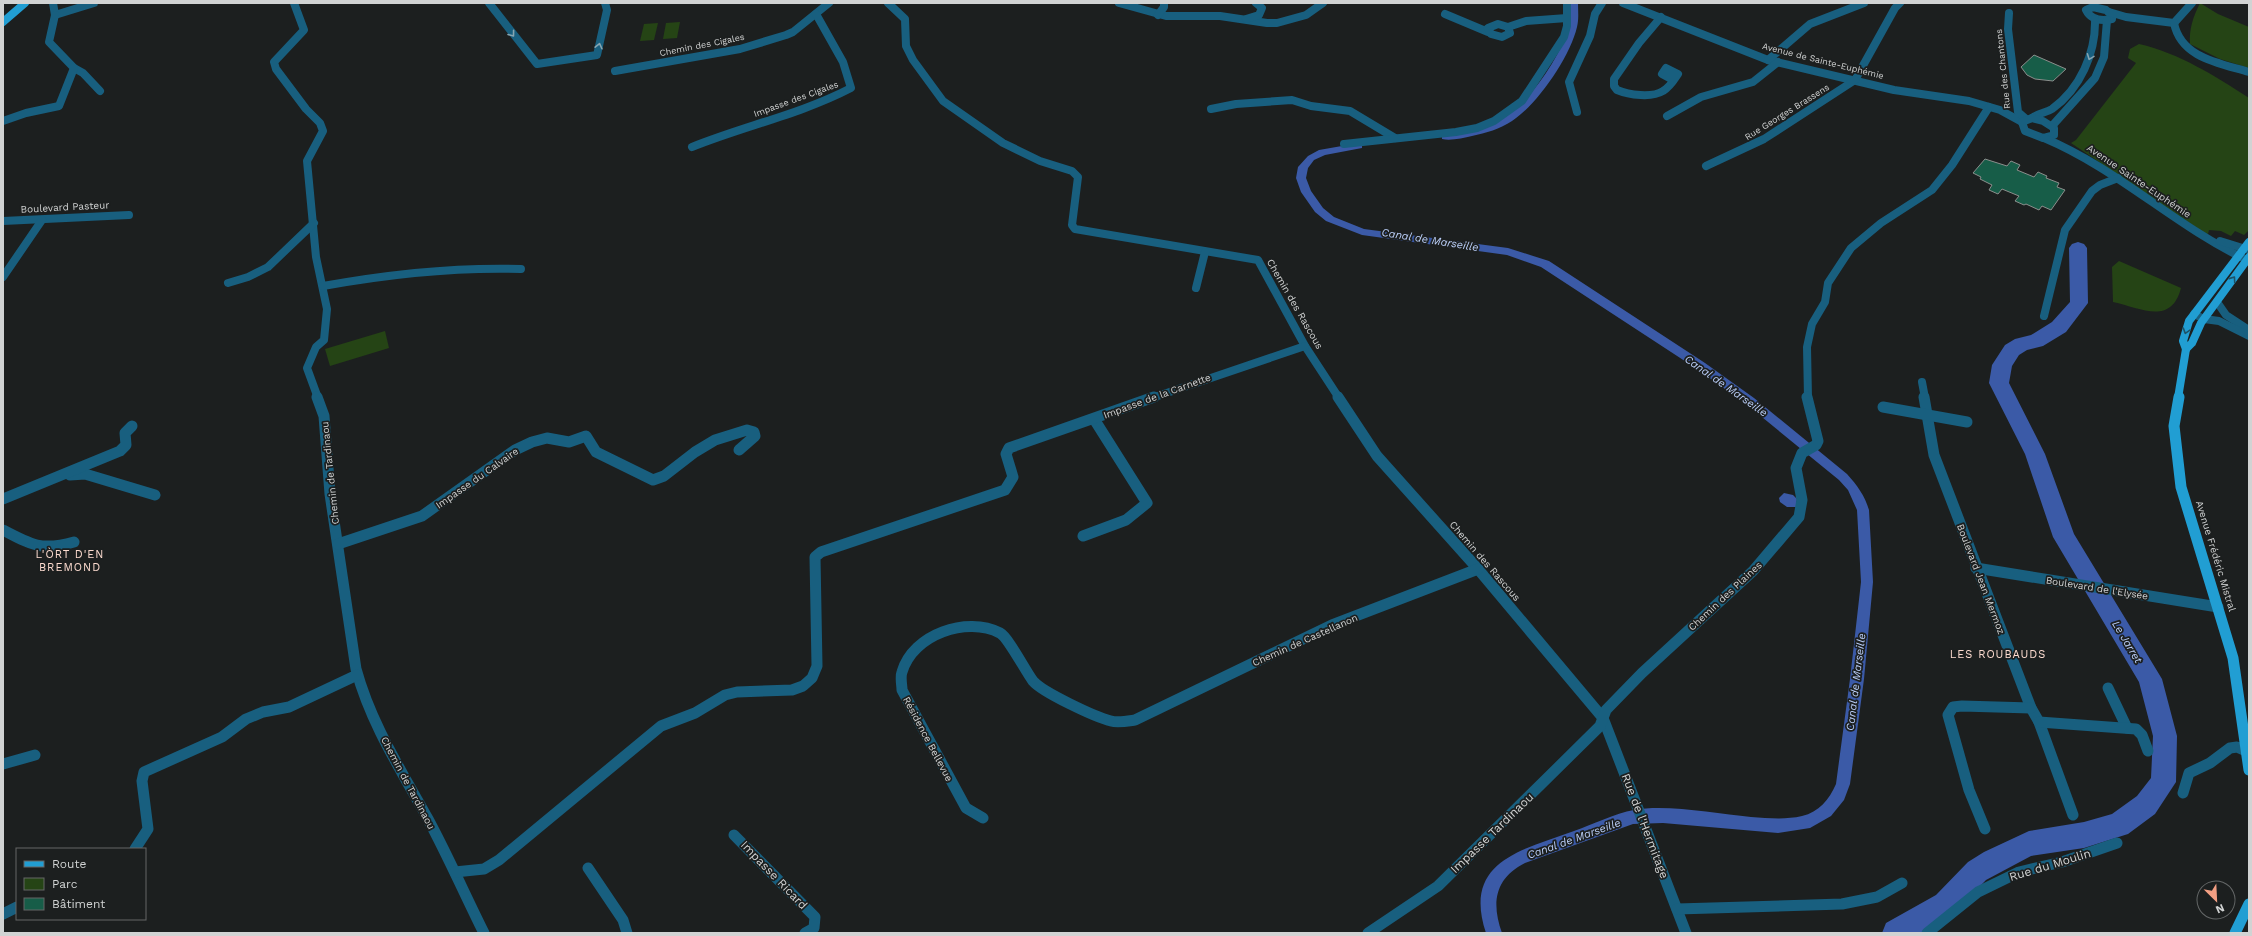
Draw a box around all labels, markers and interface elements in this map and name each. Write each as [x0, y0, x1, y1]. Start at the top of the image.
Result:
street label: Rue des Chantons [1994, 28, 2012, 109]
one-way arrow [508, 30, 515, 37]
street label: Chemin des Cigales [659, 32, 746, 58]
street label: Avenue de Sainte-Euphémie [1761, 41, 1885, 81]
one-way arrow [595, 43, 603, 49]
one-way arrow [2087, 53, 2095, 60]
street label: Impasse des Cigales [752, 79, 840, 119]
street label: Rue Georges Brassens [1743, 82, 1831, 142]
street label: Avenue Sainte-Euphémie [2085, 142, 2193, 220]
street label: Boulevard Pasteur [20, 199, 110, 215]
water label: Canal de Marseille [1380, 226, 1480, 254]
street label: Chemin des Rascous [1265, 257, 1325, 351]
one-way arrow [2228, 277, 2235, 284]
one-way arrow [2182, 327, 2191, 334]
water label: Canal de Marseille [1682, 352, 1770, 420]
street label: Impasse de la Carnette [1102, 371, 1212, 421]
street label: Chemin de Tardinaou [319, 421, 341, 525]
street label: Impasse du Calvaire [434, 445, 521, 511]
street label: Avenue Frédéric Mistral [2194, 499, 2238, 613]
street label: Chemin des Rascous [1447, 519, 1523, 603]
street label: Boulevard Jean Mermoz [1955, 522, 2007, 636]
district label: L'ÒRT D'EN BREMOND [36, 547, 104, 574]
street label: Chemin des Plaines [1686, 559, 1764, 633]
street label: Boulevard de l'Elysée [2045, 574, 2149, 602]
street label: Chemin de Castellanon [1251, 612, 1359, 668]
water label: Le Jarret [2109, 618, 2145, 666]
water label: Canal de Marseille [1844, 632, 1868, 732]
district label: LES ROUBAUDS [1950, 648, 2046, 661]
street label: Résidence Bellevue [901, 695, 955, 783]
street label: Chemin de Tardinaou [379, 735, 437, 831]
street label: Rue de l'Hermitage [1619, 772, 1672, 881]
street label: Impasse Tardinaou [1448, 790, 1536, 876]
water label: Canal de Marseille [1526, 816, 1622, 862]
street label: Impasse Ricard [738, 838, 810, 912]
street label: Rue du Moulin [2008, 846, 2092, 884]
legend [16, 848, 146, 920]
text: Route [52, 857, 86, 871]
text: Parc [52, 877, 78, 891]
north arrow [2196, 880, 2236, 920]
text: Bâtiment [52, 897, 105, 911]
text: N [2213, 901, 2226, 916]

